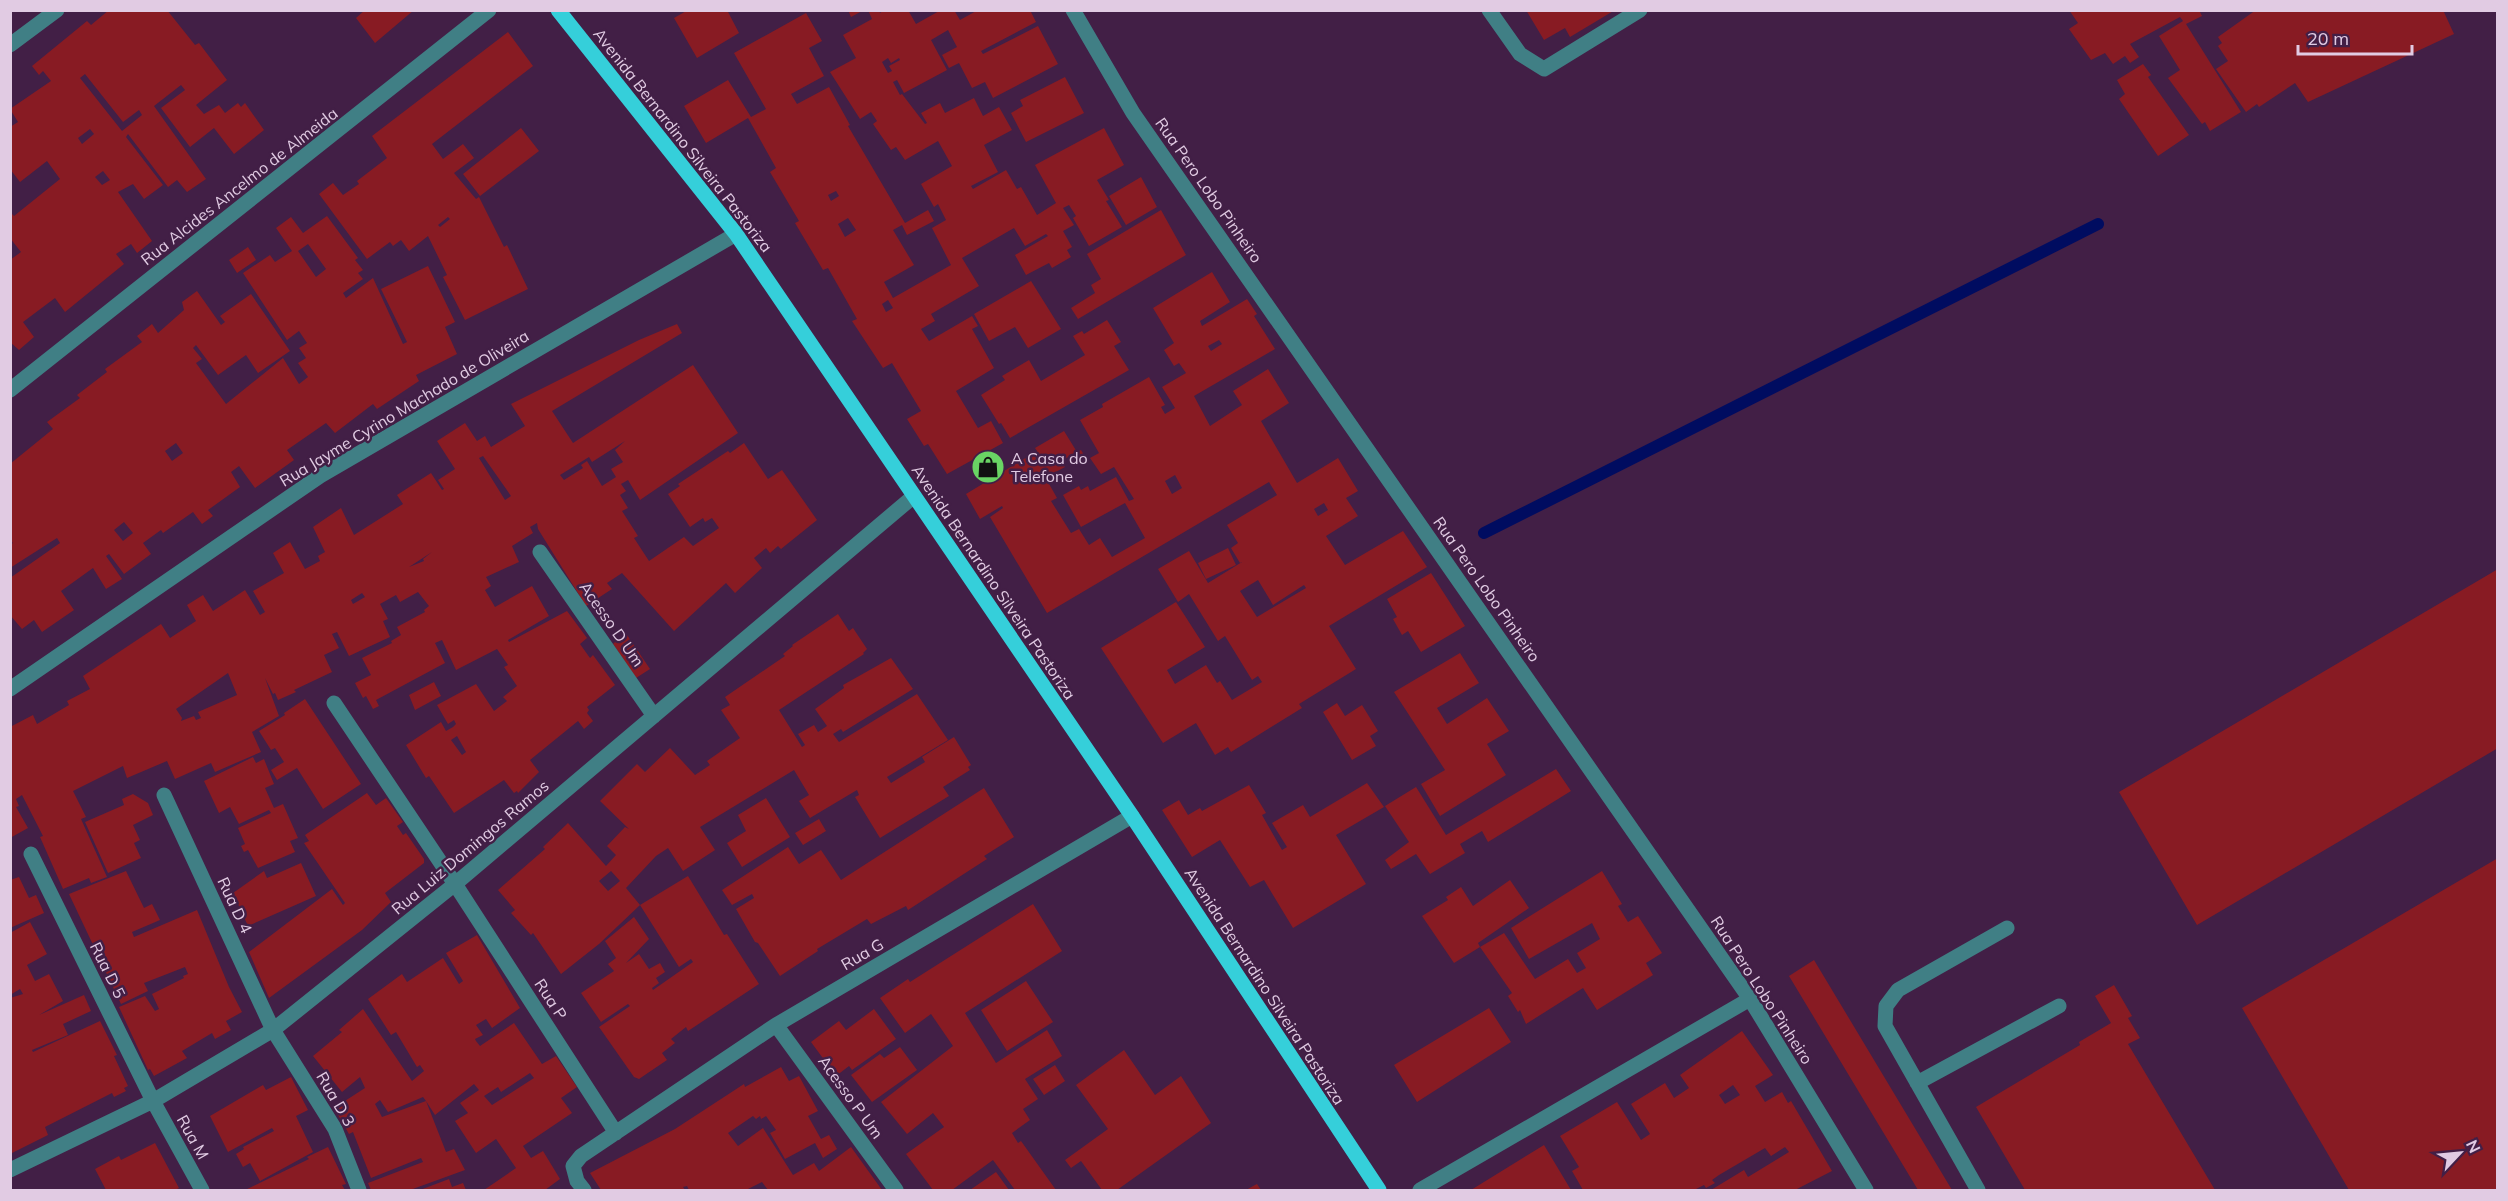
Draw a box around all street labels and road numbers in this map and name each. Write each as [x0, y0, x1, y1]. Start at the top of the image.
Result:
street label: Avenida Bernardino Silveira Pastoriza [589, 24, 777, 256]
street label: Rua Alcides Ancelmo de Almeida [137, 103, 341, 269]
street label: Rua Pero Lobo Pinheiro [1151, 113, 1267, 267]
street label: Rua Jayme Cyrino Machado de Oliveira [276, 325, 532, 491]
street label: Avenida Bernardino Silveira Pastoriza [908, 461, 1080, 703]
street label: Rua Pero Lobo Pinheiro [1429, 512, 1545, 666]
street label: Acesso D Um [575, 578, 649, 670]
street label: Rua Luiz Domingos Ramos [387, 775, 553, 919]
street label: Avenida Bernardino Silveira Pastoriza [1181, 864, 1349, 1108]
street label: Rua D 4 [213, 874, 257, 937]
street label: Rua Pero Lobo Pinheiro [1707, 912, 1817, 1068]
street label: Rua G [837, 934, 887, 974]
street label: Rua D 5 [86, 939, 130, 1001]
street label: Rua P [530, 975, 572, 1023]
street label: Acesso P Um [814, 1052, 888, 1142]
street label: Rua D 3 [312, 1068, 360, 1130]
street label: Rua M [173, 1111, 213, 1163]

